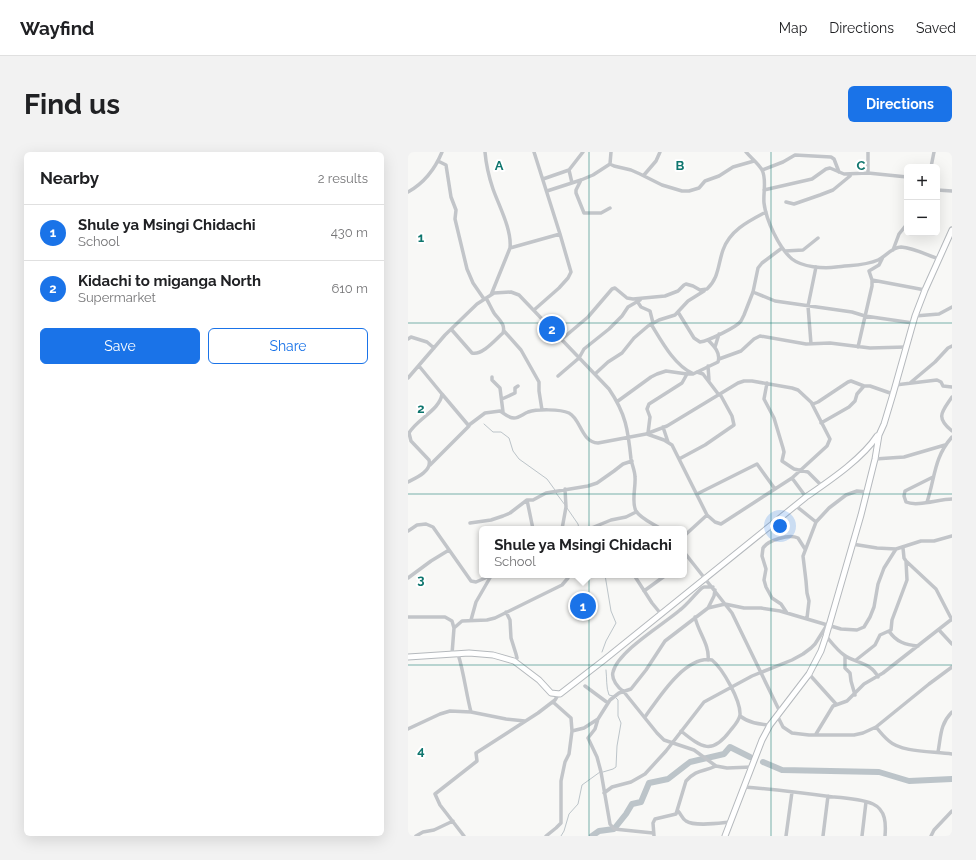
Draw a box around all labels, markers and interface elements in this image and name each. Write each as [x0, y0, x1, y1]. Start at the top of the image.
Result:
text: Wayfind [20, 17, 94, 39]
text: Map [779, 20, 807, 36]
text: Directions [829, 20, 894, 36]
text: Saved [916, 20, 956, 36]
button: Directions [848, 86, 952, 122]
text: Find us [24, 88, 120, 121]
text: A [495, 158, 504, 173]
text: B [676, 158, 685, 173]
text: C [857, 158, 866, 173]
map controls [904, 164, 940, 236]
button: + [904, 164, 940, 200]
text: Nearby [40, 168, 99, 188]
text: 2 results [318, 171, 368, 186]
button: − [904, 200, 940, 236]
text: Shule ya Msingi Chidachi [78, 216, 256, 234]
text: 1 [50, 225, 56, 240]
text: 430 m [331, 225, 368, 240]
text: 1 [418, 230, 425, 245]
text: School [78, 234, 120, 249]
text: Kidachi to miganga North [78, 272, 261, 290]
text: 2 [49, 281, 57, 296]
text: 610 m [331, 281, 368, 296]
text: Supermarket [78, 290, 156, 305]
pin: 2 [539, 314, 565, 344]
button: Save [40, 328, 200, 364]
button: Share [208, 328, 368, 364]
text: 2 [417, 401, 425, 416]
your location [770, 516, 790, 536]
popup [479, 526, 687, 578]
text: Shule ya Msingi Chidachi [494, 536, 672, 554]
text: School [494, 554, 536, 569]
text: 3 [417, 572, 425, 587]
pin: 1 [570, 591, 596, 621]
text: 4 [417, 743, 425, 758]

